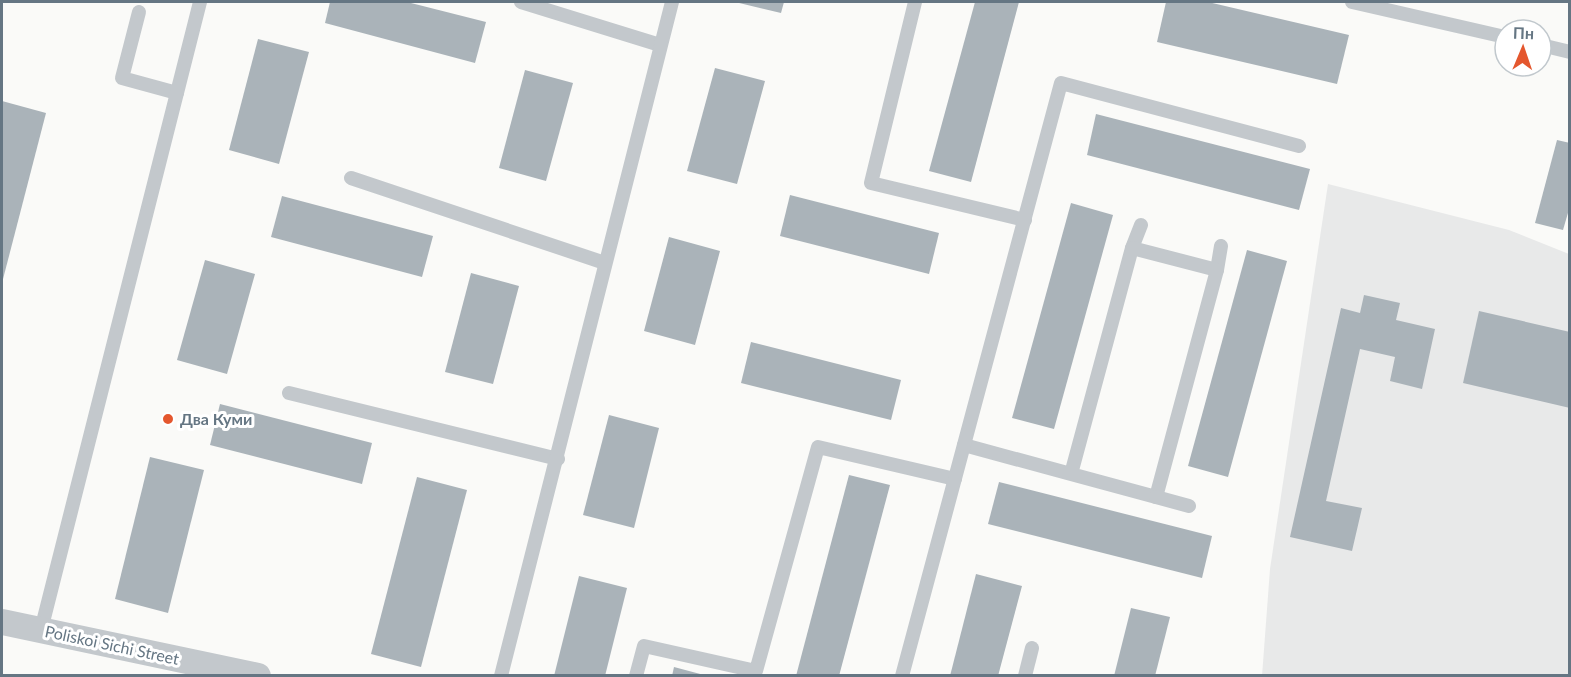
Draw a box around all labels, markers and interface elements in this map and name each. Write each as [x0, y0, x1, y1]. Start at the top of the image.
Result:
north arrow [1493, 18, 1553, 78]
text: Пн [1513, 23, 1534, 42]
place label: Два Куми [180, 409, 252, 428]
marker: Два Куми [161, 412, 175, 426]
street label: Poliskoi Sichi Street [43, 621, 181, 668]

